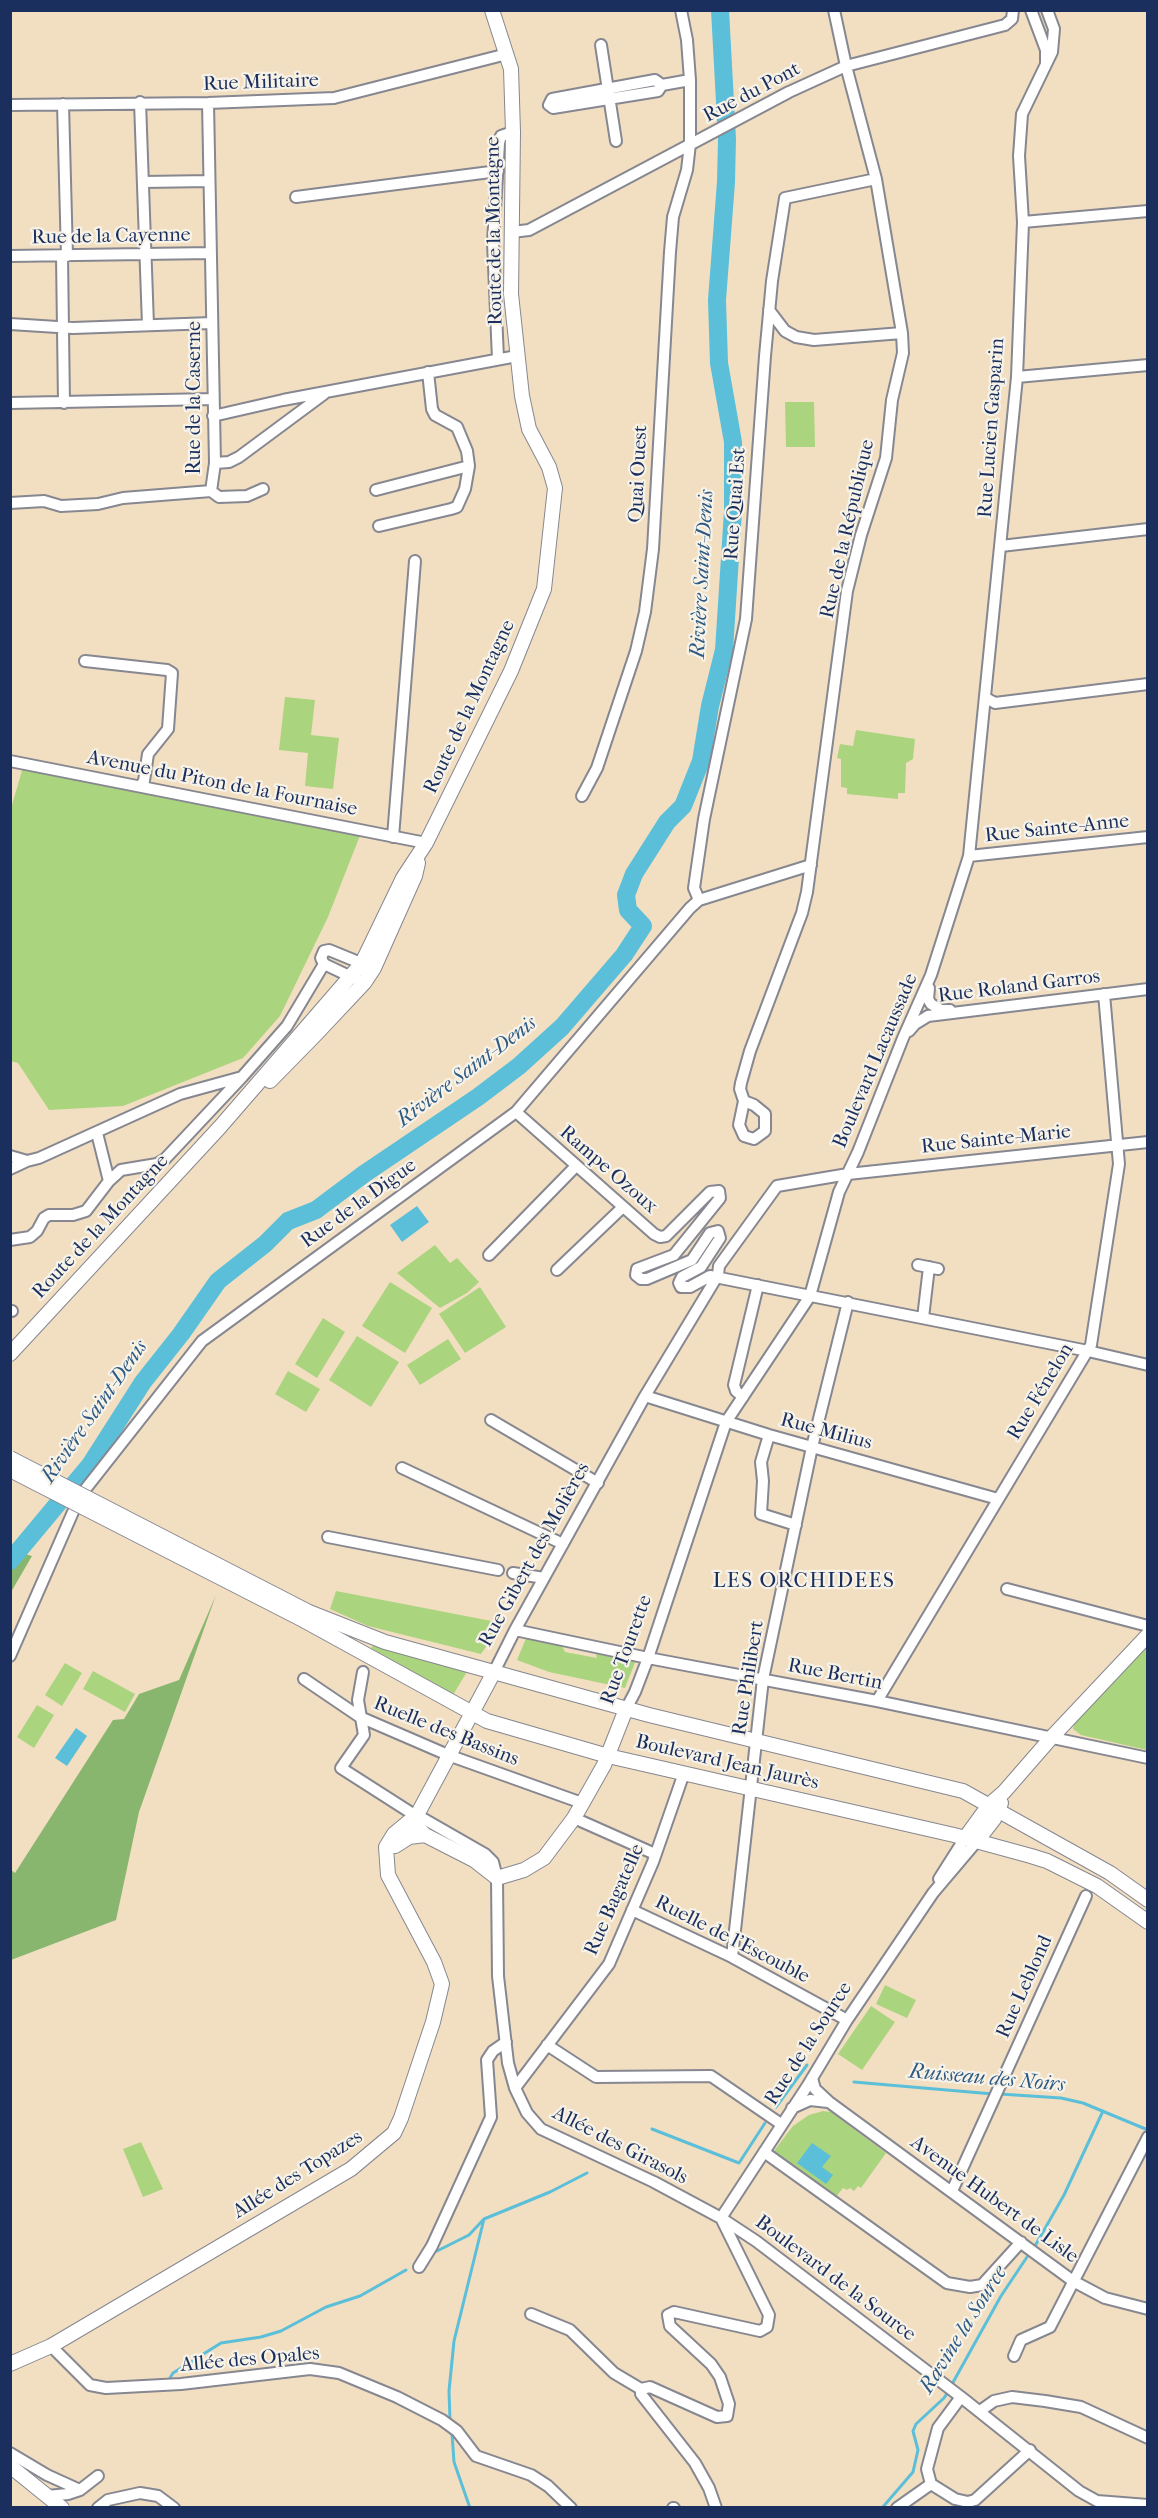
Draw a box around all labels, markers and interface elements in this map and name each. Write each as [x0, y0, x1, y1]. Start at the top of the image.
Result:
street label: Rue du Pont [699, 57, 805, 129]
street label: Rue Militaire [203, 69, 319, 97]
street label: Route de la Montagne [481, 136, 509, 326]
street label: Rue de la Cayenne [31, 224, 191, 250]
street label: Rue de la Caserne [183, 321, 207, 475]
street label: Rue Lucien Gasparin [974, 337, 1010, 519]
street label: Quai Ouest [624, 425, 654, 523]
street label: Rue de la République [816, 437, 880, 621]
street label: Rue Quai Est [720, 447, 752, 561]
water label: Rivière Saint-Denis [686, 489, 720, 659]
street label: Route de la Montagne [419, 616, 521, 798]
street label: Avenue du Piton de la Fournaise [85, 746, 359, 822]
street label: Rue Sainte-Anne [984, 810, 1130, 848]
street label: Rue Roland Garros [937, 965, 1101, 1009]
street label: Boulevard Lacaussade [828, 970, 924, 1152]
water label: Rivière Saint-Denis [392, 1011, 542, 1133]
street label: Rue Sainte-Marie [920, 1120, 1072, 1160]
street label: Rampe Ozoux [554, 1121, 662, 1219]
street label: Route de la Montagne [28, 1150, 174, 1304]
street label: Rue de la Digue [297, 1154, 421, 1254]
water label: Rivière Saint-Denis [36, 1336, 154, 1488]
street label: Rue Fénelon [1003, 1339, 1079, 1445]
street label: Rue Milius [778, 1408, 874, 1456]
street label: Rue Gibert des Molières [474, 1459, 596, 1651]
district label: LES ORCHIDEES [713, 1569, 895, 1595]
street label: Rue Tourette [596, 1592, 658, 1708]
street label: Rue Philibert [728, 1619, 770, 1737]
street label: Rue Bertin [786, 1654, 884, 1696]
street label: Ruelle des Bassins [370, 1692, 522, 1772]
street label: Boulevard Jean Jaurès [633, 1730, 821, 1796]
street label: Rue Bagatelle [580, 1841, 650, 1959]
street label: Ruelle de l'Escouble [651, 1891, 813, 1989]
street label: Rue Leblond [992, 1932, 1058, 2042]
street label: Rue de la Source [760, 1978, 858, 2110]
water label: Ruisseau des Noirs [908, 2060, 1066, 2098]
street label: Allée des Girasols [548, 2102, 692, 2190]
street label: Allée des Topazes [229, 2126, 367, 2224]
street label: Avenue Hubert de Lisle [905, 2131, 1083, 2269]
street label: Boulevard de la Source [750, 2211, 920, 2347]
water label: Ravine la Source [915, 2262, 1013, 2398]
street label: Allée des Opales [180, 2342, 320, 2378]

